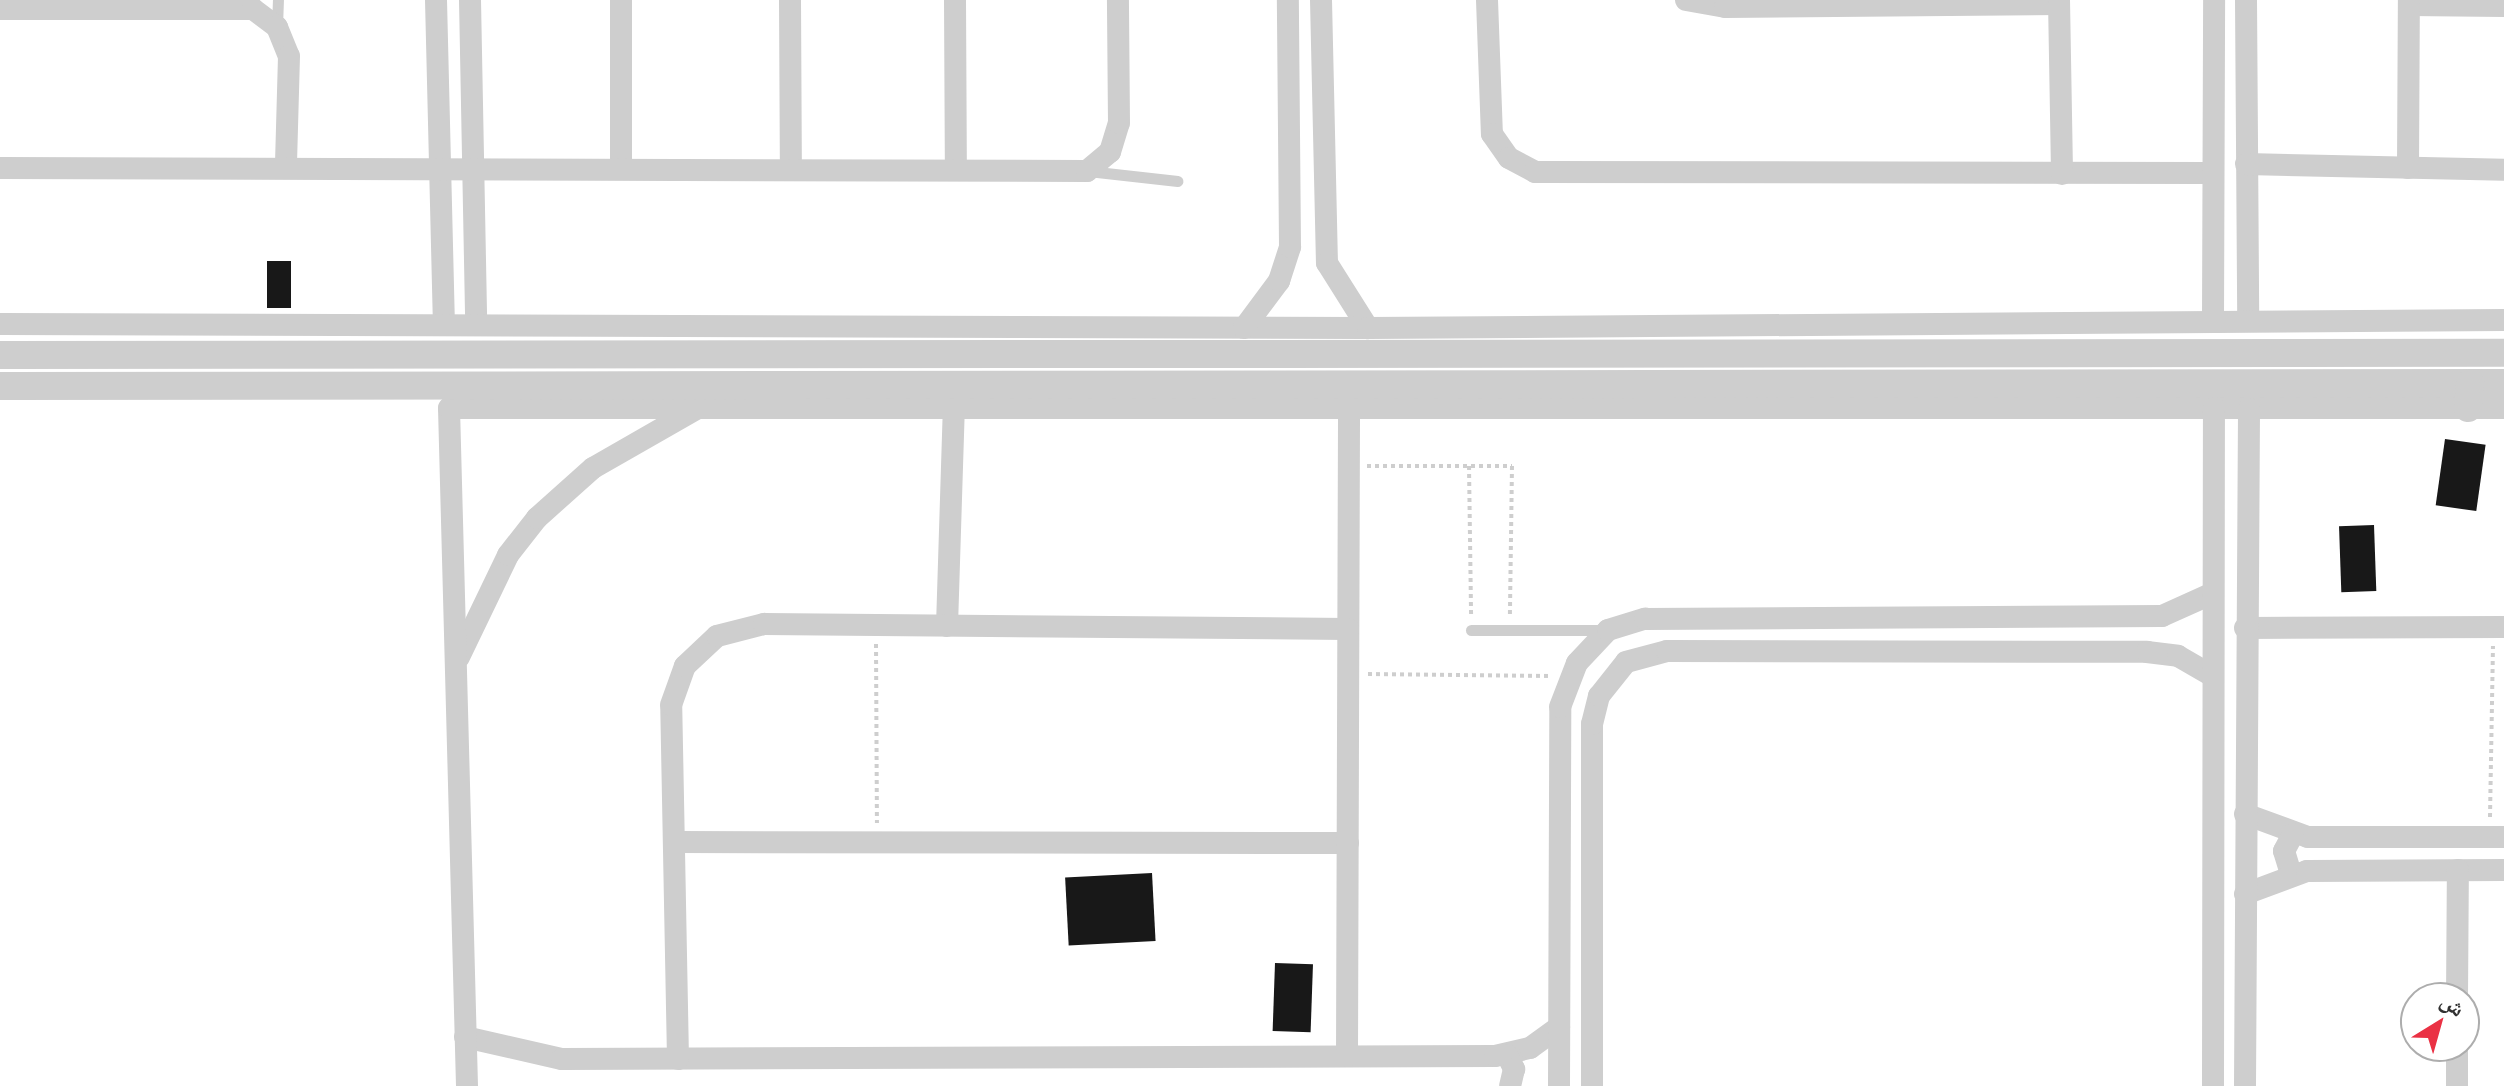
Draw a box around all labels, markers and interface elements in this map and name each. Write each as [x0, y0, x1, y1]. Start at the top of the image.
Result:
north arrow [2400, 982, 2480, 1062]
text: ش [2436, 987, 2470, 1022]

